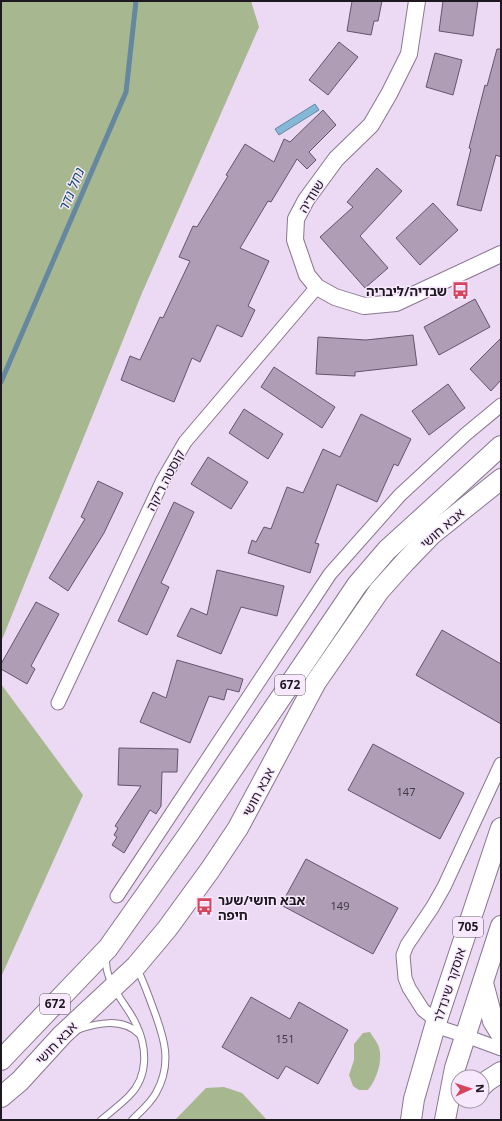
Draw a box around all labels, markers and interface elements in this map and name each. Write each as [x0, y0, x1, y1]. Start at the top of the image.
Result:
water label: נחל נדר [53, 164, 89, 214]
street label: שוודיה [294, 176, 328, 216]
bus stop icon: שבדיה/ליבריה [450, 281, 470, 301]
place label: שבדיה/ליבריה [366, 282, 447, 300]
street label: קוסטה ריקה [141, 446, 189, 514]
street label: אבא חושי [416, 504, 468, 552]
road number: 672 [275, 675, 305, 695]
street label: אבא חושי [238, 764, 278, 820]
house number: 147 [397, 784, 415, 799]
place label: אבא חושי/שער חיפה [218, 891, 306, 924]
bus stop icon: אבא חושי/שער חיפה [195, 897, 215, 917]
house number: 149 [331, 898, 349, 913]
road number: 705 [453, 917, 483, 937]
street label: אוסקר שינדלר [428, 945, 470, 1025]
road number: 672 [40, 994, 70, 1014]
street label: אבא חושי [31, 1018, 81, 1068]
house number: 151 [276, 1031, 294, 1046]
north arrow [450, 1069, 490, 1109]
text: N [473, 1084, 488, 1093]

